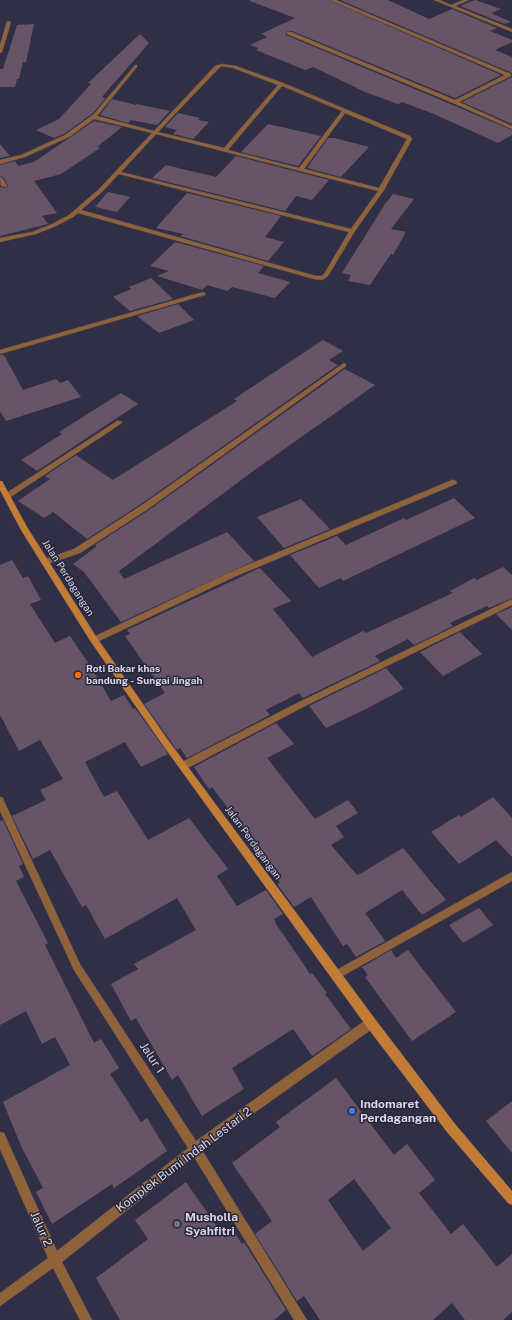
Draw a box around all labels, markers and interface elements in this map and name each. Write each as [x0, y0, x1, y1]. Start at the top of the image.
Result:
street label: Jalan Perdagangan [40, 537, 96, 619]
place label: Roti Bakar khas bandung - Sungai Jingah [86, 663, 202, 686]
marker: Roti Bakar khas bandung - Sungai Jingah [73, 670, 83, 680]
street label: Jalan Perdagangan [222, 804, 284, 882]
street label: Jalur 1 [137, 1040, 167, 1076]
place label: Indomaret Perdagangan [360, 1097, 436, 1125]
street label: Komplek Bumi Indah Lestari 2 [114, 1104, 254, 1216]
marker: Indomaret Perdagangan [347, 1106, 357, 1116]
street label: Jalur 2 [27, 1209, 55, 1249]
place label: Musholla Syahfitri [185, 1210, 238, 1238]
marker: Musholla Syahfitri [172, 1219, 182, 1229]

